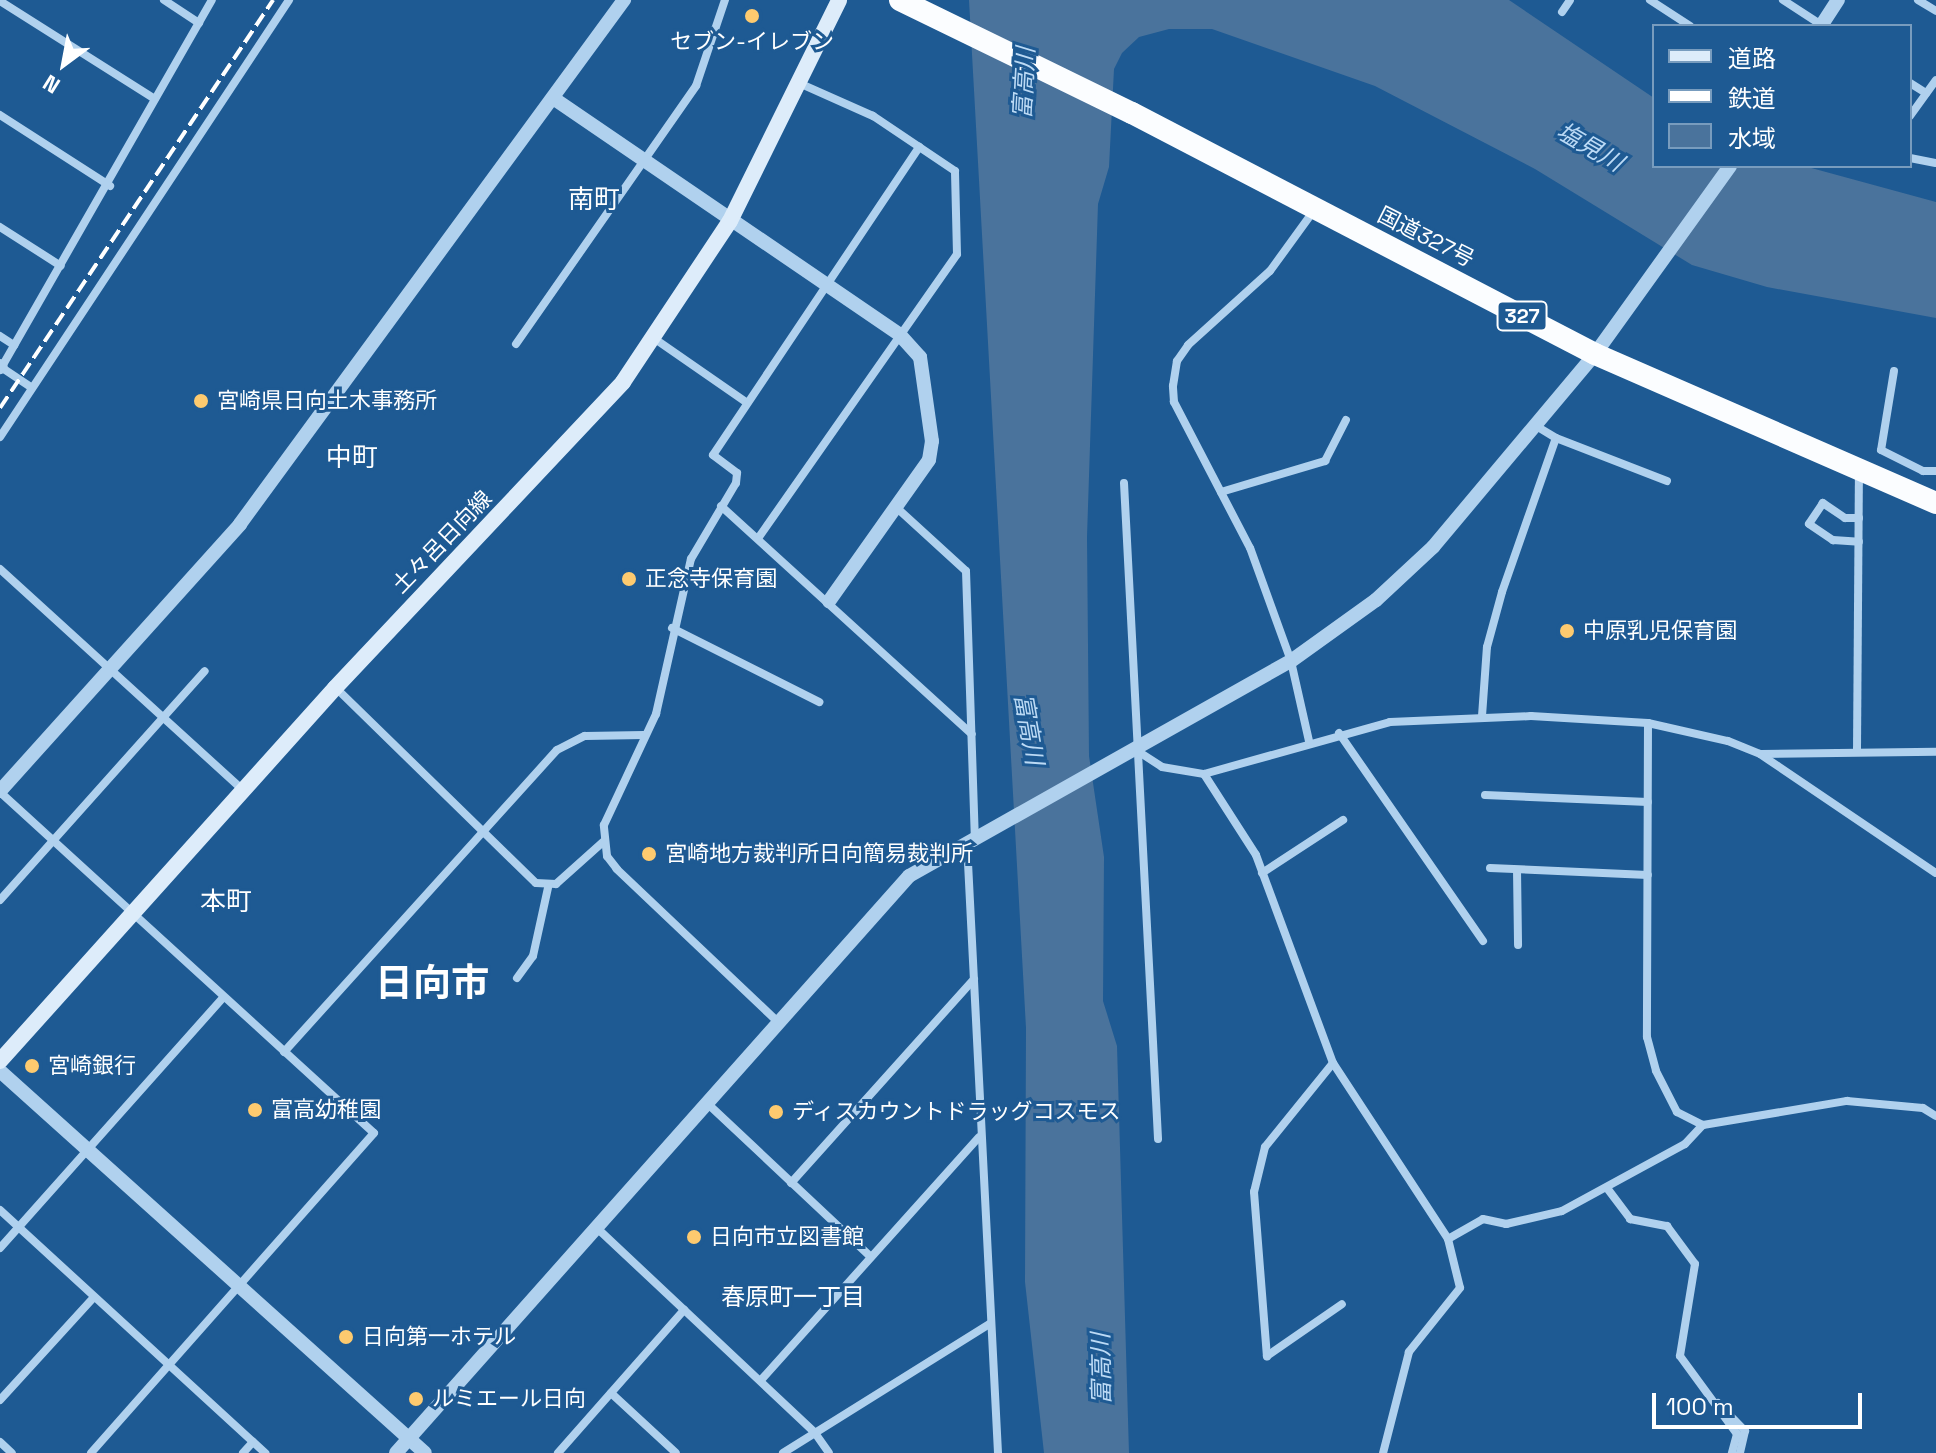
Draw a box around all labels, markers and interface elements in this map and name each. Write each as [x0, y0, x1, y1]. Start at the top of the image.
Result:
marker: セブン-イレブン [743, 7, 761, 25]
north arrow [24, 24, 104, 104]
legend [1652, 24, 1912, 168]
place label: セブン-イレブン [670, 29, 834, 55]
text: 道路 [1728, 43, 1776, 74]
water label: 富高川 [1008, 46, 1040, 120]
text: N [38, 69, 65, 100]
text: 鉄道 [1728, 83, 1776, 114]
water label: 塩見川 [1552, 117, 1628, 177]
text: 水域 [1728, 123, 1776, 154]
district label: 南町 [568, 184, 620, 216]
street label: 国道327号 [1373, 201, 1479, 273]
road number: 327 [1496, 300, 1548, 332]
place label: 宮崎県日向土木事務所 [217, 388, 437, 414]
marker: 宮崎県日向土木事務所 [192, 392, 210, 410]
district label: 中町 [326, 442, 378, 474]
street label: 土々呂日向線 [387, 485, 497, 599]
place label: 正念寺保育園 [645, 566, 777, 592]
marker: 正念寺保育園 [620, 570, 638, 588]
place label: 中原乳児保育園 [1583, 618, 1737, 644]
marker: 中原乳児保育園 [1558, 622, 1576, 640]
water label: 富高川 [1009, 691, 1049, 767]
place label: 宮崎地方裁判所日向簡易裁判所 [665, 841, 973, 867]
marker: 宮崎地方裁判所日向簡易裁判所 [640, 845, 658, 863]
district label: 本町 [200, 886, 252, 918]
district label: 日向市 [375, 961, 489, 1007]
place label: 宮崎銀行 [48, 1053, 136, 1079]
marker: 宮崎銀行 [23, 1057, 41, 1075]
place label: 富高幼稚園 [271, 1097, 381, 1123]
place label: ディスカウントドラッグコスモス [792, 1099, 1122, 1125]
marker: 富高幼稚園 [246, 1101, 264, 1119]
marker: ディスカウントドラッグコスモス [767, 1103, 785, 1121]
place label: 日向市立図書館 [710, 1224, 864, 1250]
marker: 日向市立図書館 [685, 1228, 703, 1246]
district label: 春原町一丁目 [721, 1283, 865, 1311]
place label: 日向第一ホテル [362, 1324, 516, 1350]
marker: 日向第一ホテル [337, 1328, 355, 1346]
water label: 富高川 [1086, 1333, 1116, 1405]
scale bar [1656, 1377, 1866, 1427]
place label: ルミエール日向 [432, 1386, 586, 1412]
marker: ルミエール日向 [407, 1390, 425, 1408]
text: 100 m [1666, 1391, 1734, 1422]

